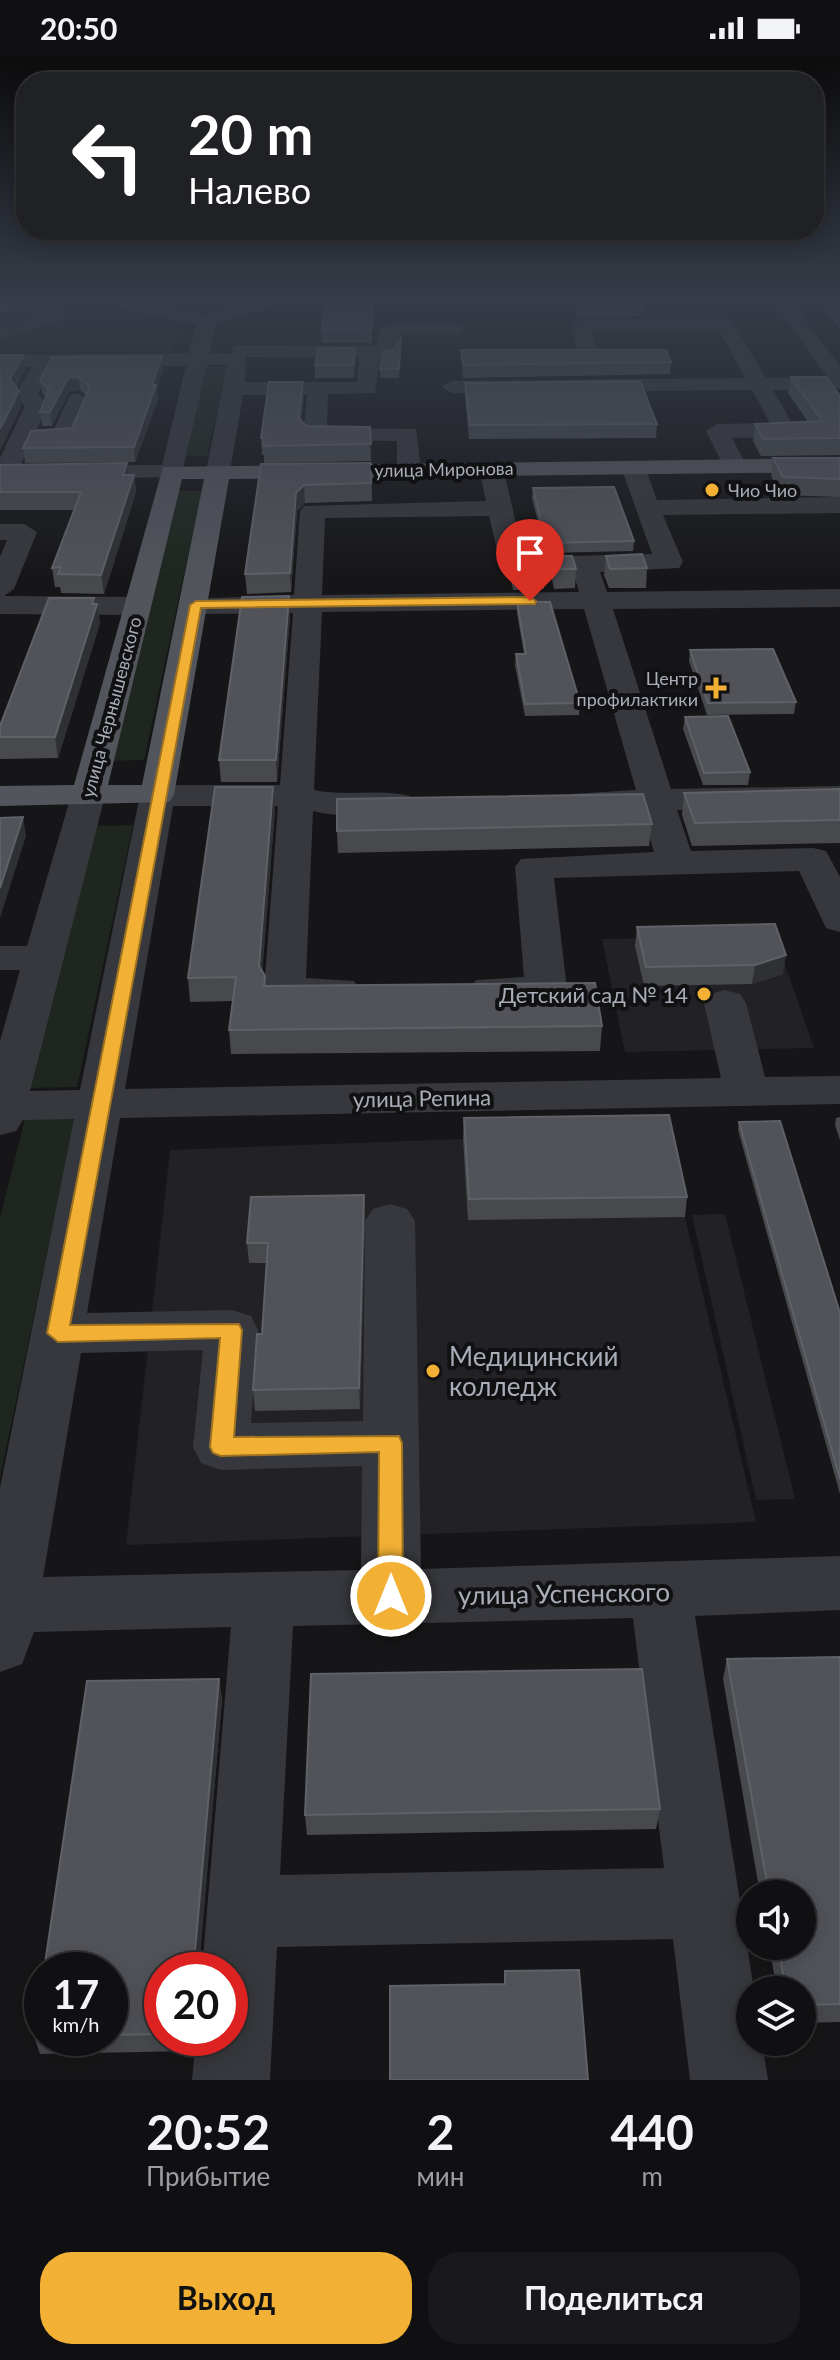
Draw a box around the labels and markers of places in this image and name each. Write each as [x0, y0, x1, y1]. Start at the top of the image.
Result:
place label: Чио Чио [728, 479, 797, 501]
marker: Чио Чио [703, 481, 721, 499]
pin [496, 519, 564, 601]
place label: Центр профилактики [577, 667, 698, 710]
marker: Центр профилактики [705, 677, 727, 699]
place label: Детский сад № 14 [499, 981, 688, 1008]
marker: Детский сад № 14 [695, 985, 713, 1003]
place label: Медицинский колледж [449, 1340, 619, 1402]
marker: Медицинский колледж [424, 1362, 442, 1380]

